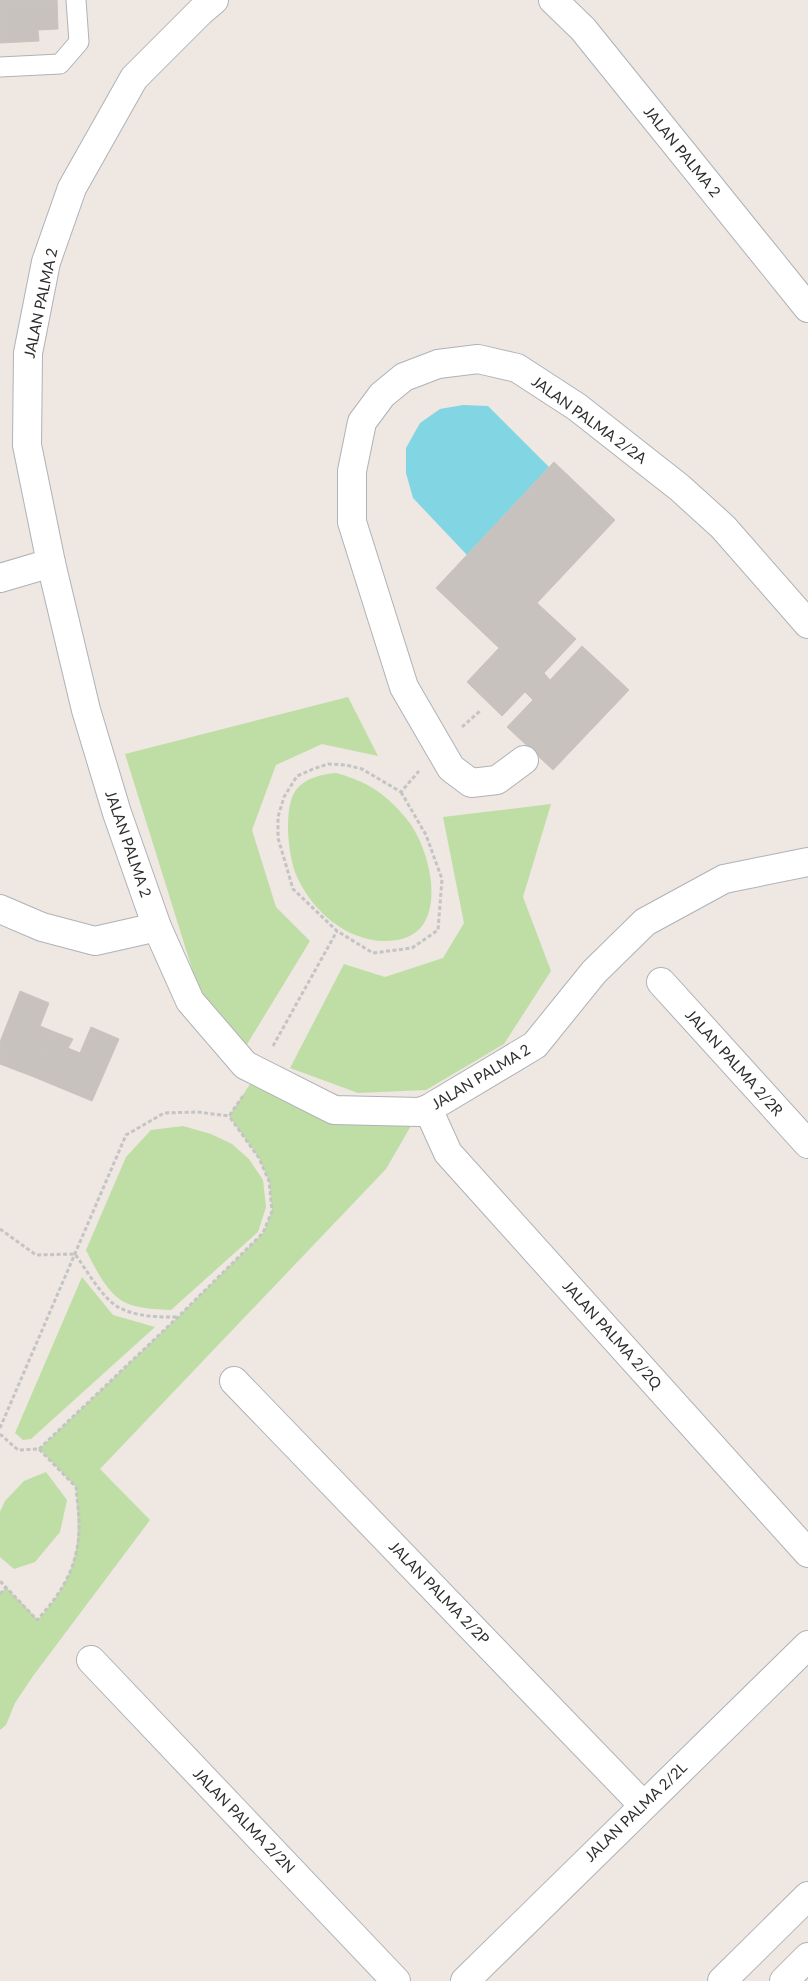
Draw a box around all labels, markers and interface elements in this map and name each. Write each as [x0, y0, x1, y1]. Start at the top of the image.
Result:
street label: JALAN PALMA 2 [641, 102, 725, 200]
street label: JALAN PALMA 2 [20, 246, 60, 359]
street label: JALAN PALMA 2/2A [529, 372, 651, 467]
street label: JALAN PALMA 2 [102, 788, 156, 899]
street label: JALAN PALMA 2/2R [682, 1006, 788, 1120]
street label: JALAN PALMA 2 [428, 1040, 533, 1113]
street label: JALAN PALMA 2/2Q [559, 1277, 666, 1392]
street label: JALAN PALMA 2/2P [386, 1537, 494, 1648]
street label: JALAN PALMA 2/2L [581, 1758, 690, 1865]
street label: JALAN PALMA 2/2N [190, 1764, 299, 1876]

